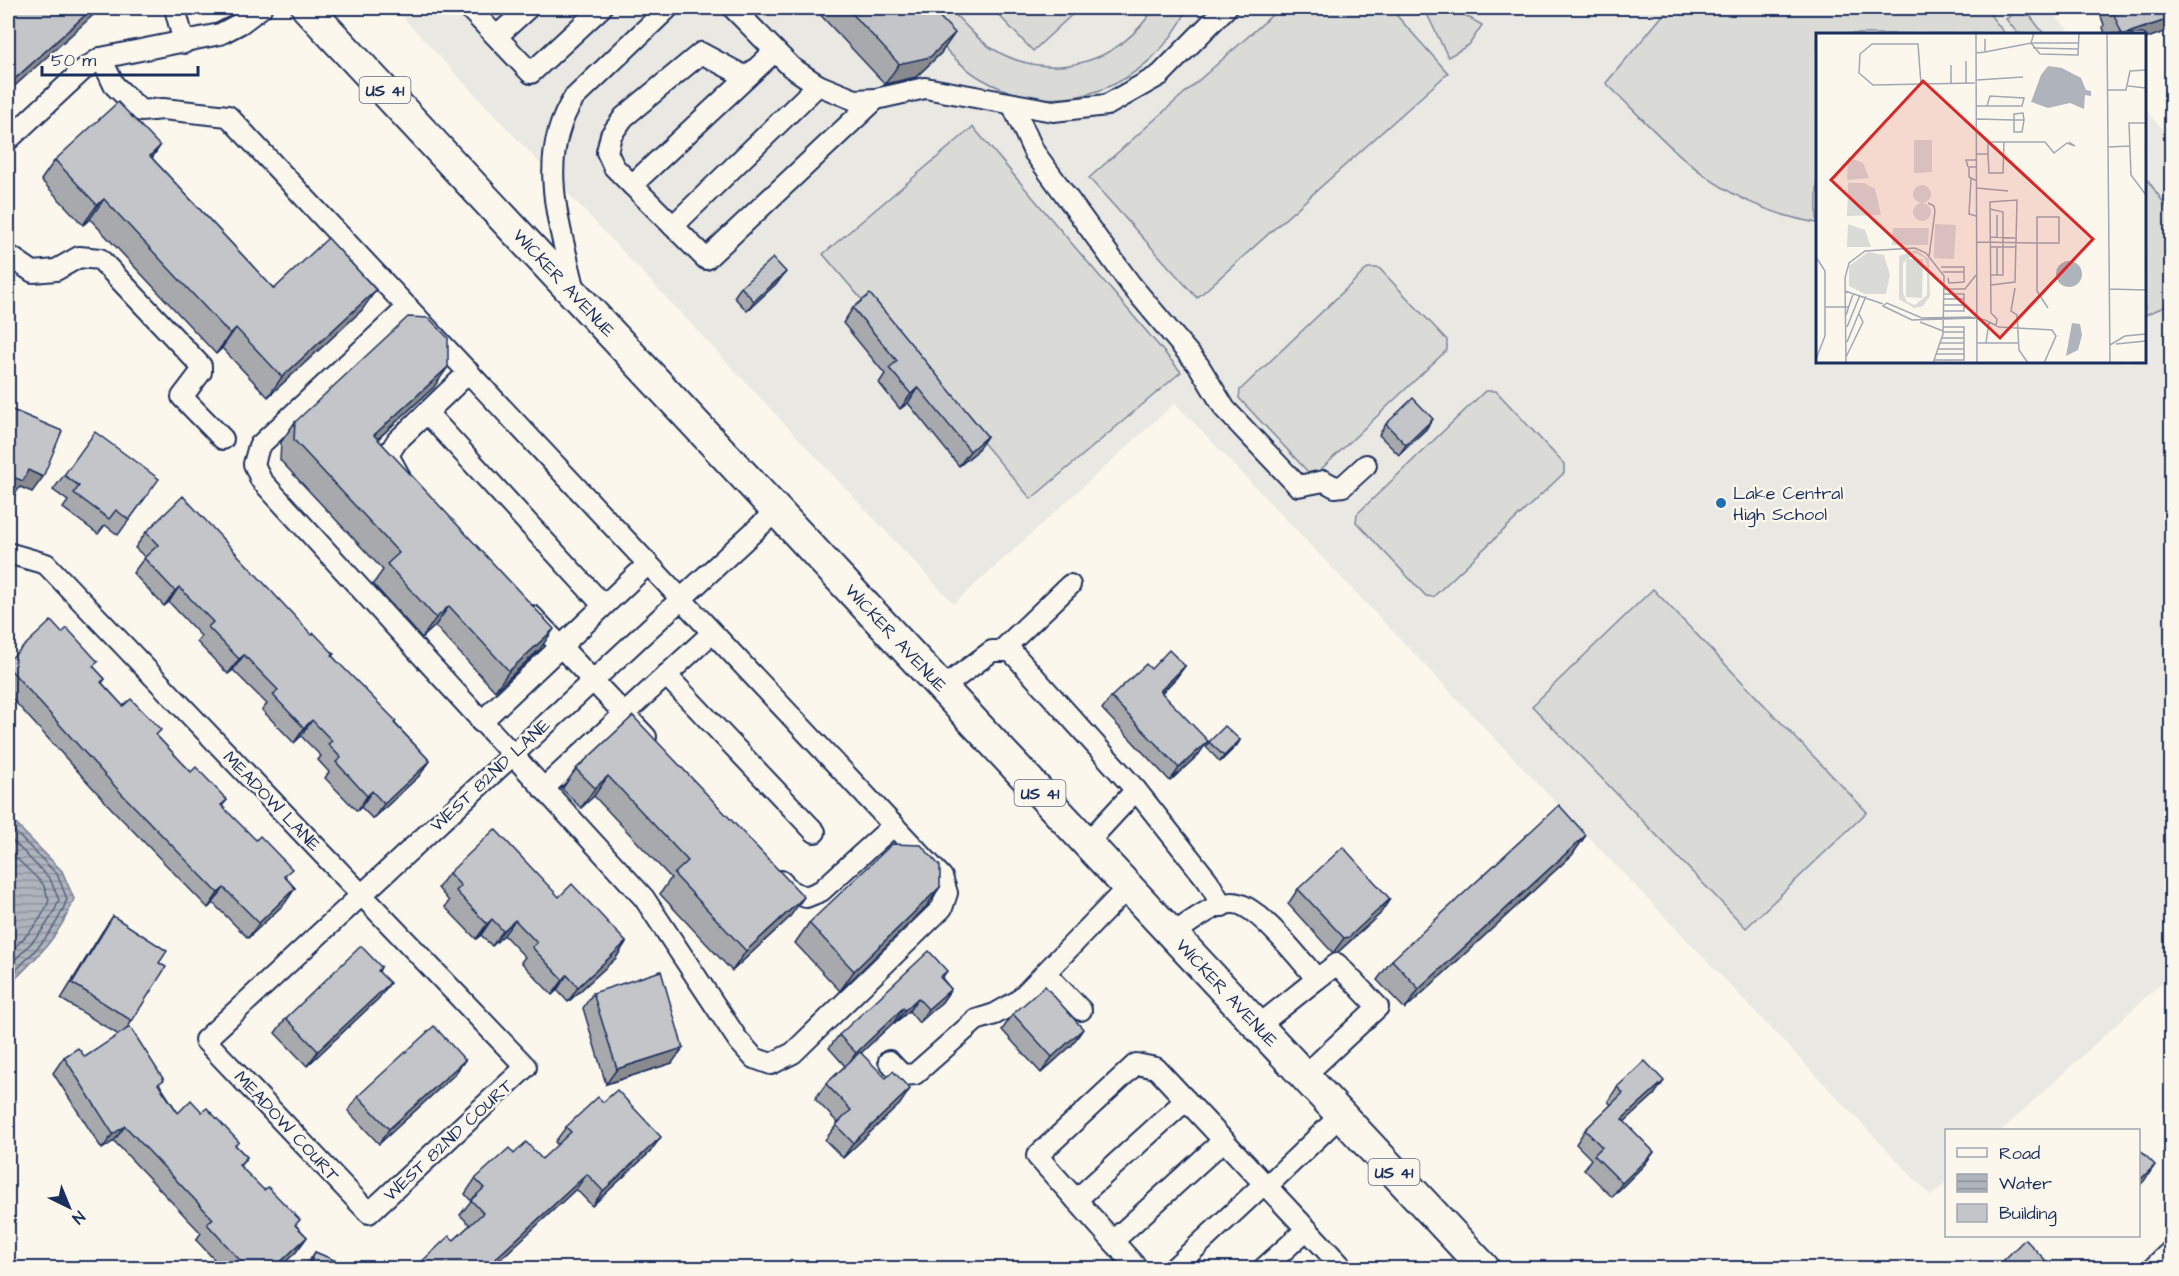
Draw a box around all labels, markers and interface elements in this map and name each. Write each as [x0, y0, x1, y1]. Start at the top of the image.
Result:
inset map [1816, 33, 2146, 363]
scale bar [42, 39, 198, 77]
text: 50 m [51, 48, 96, 73]
road number: US 41 [360, 77, 410, 103]
street label: WICKER AVENUE [507, 224, 621, 343]
place label: Lake Central High School [1733, 481, 1843, 528]
marker: Lake Central High School [1714, 496, 1728, 510]
street label: WICKER AVENUE [839, 579, 953, 698]
street label: WEST 82ND LANE [425, 713, 556, 838]
street label: MEADOW LANE [217, 746, 326, 857]
road number: US 41 [1014, 780, 1066, 806]
street label: WICKER AVENUE [1170, 934, 1284, 1053]
street label: MEADOW COURT [228, 1065, 345, 1188]
street label: WEST 82ND COURT [378, 1073, 519, 1207]
legend [1945, 1129, 2140, 1237]
text: Road [1999, 1141, 2040, 1166]
road number: US 41 [1368, 1159, 1420, 1185]
text: Water [1999, 1171, 2052, 1196]
north arrow [39, 1177, 99, 1237]
text: Building [1999, 1201, 2057, 1227]
text: N [67, 1206, 90, 1229]

